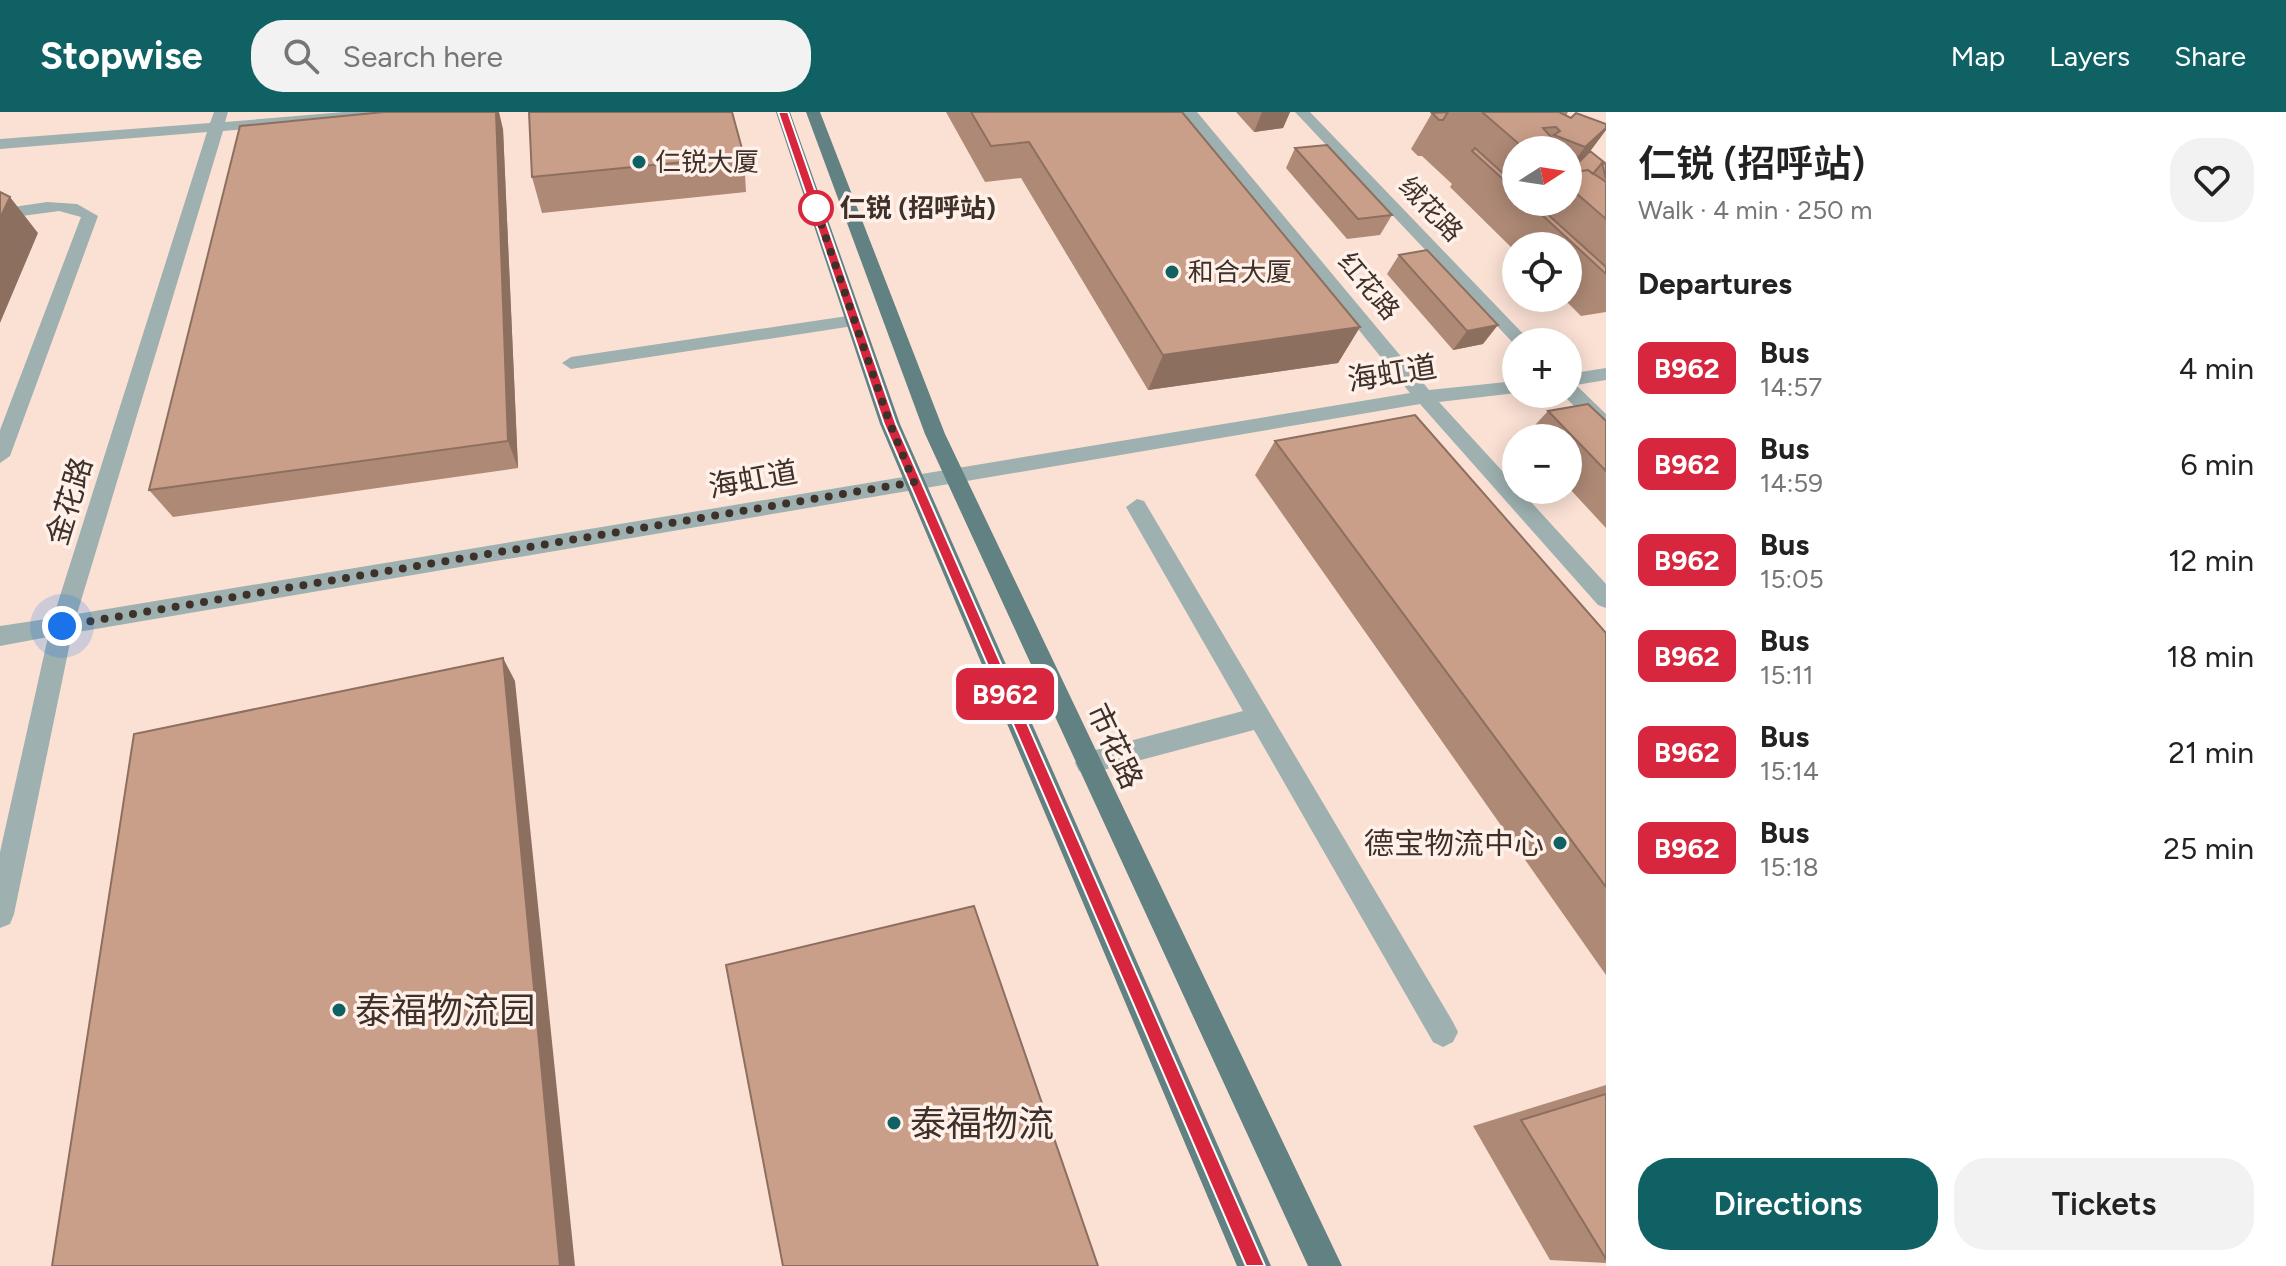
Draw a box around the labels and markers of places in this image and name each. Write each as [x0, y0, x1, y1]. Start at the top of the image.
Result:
place label: 仁锐大厦 [655, 146, 759, 178]
marker: 仁锐大厦 [630, 153, 648, 171]
marker: 仁锐 (招呼站) [799, 191, 833, 225]
place label: 仁锐 (招呼站) [840, 192, 996, 224]
place label: 和合大厦 [1188, 256, 1292, 288]
marker: 和合大厦 [1163, 263, 1181, 281]
place label: 德宝物流中心 [1364, 825, 1544, 862]
marker: 德宝物流中心 [1551, 834, 1569, 852]
place label: 泰福物流园 [355, 989, 535, 1032]
marker: 泰福物流园 [330, 1001, 348, 1019]
place label: 泰福物流 [910, 1102, 1054, 1145]
marker: 泰福物流 [885, 1114, 903, 1132]

